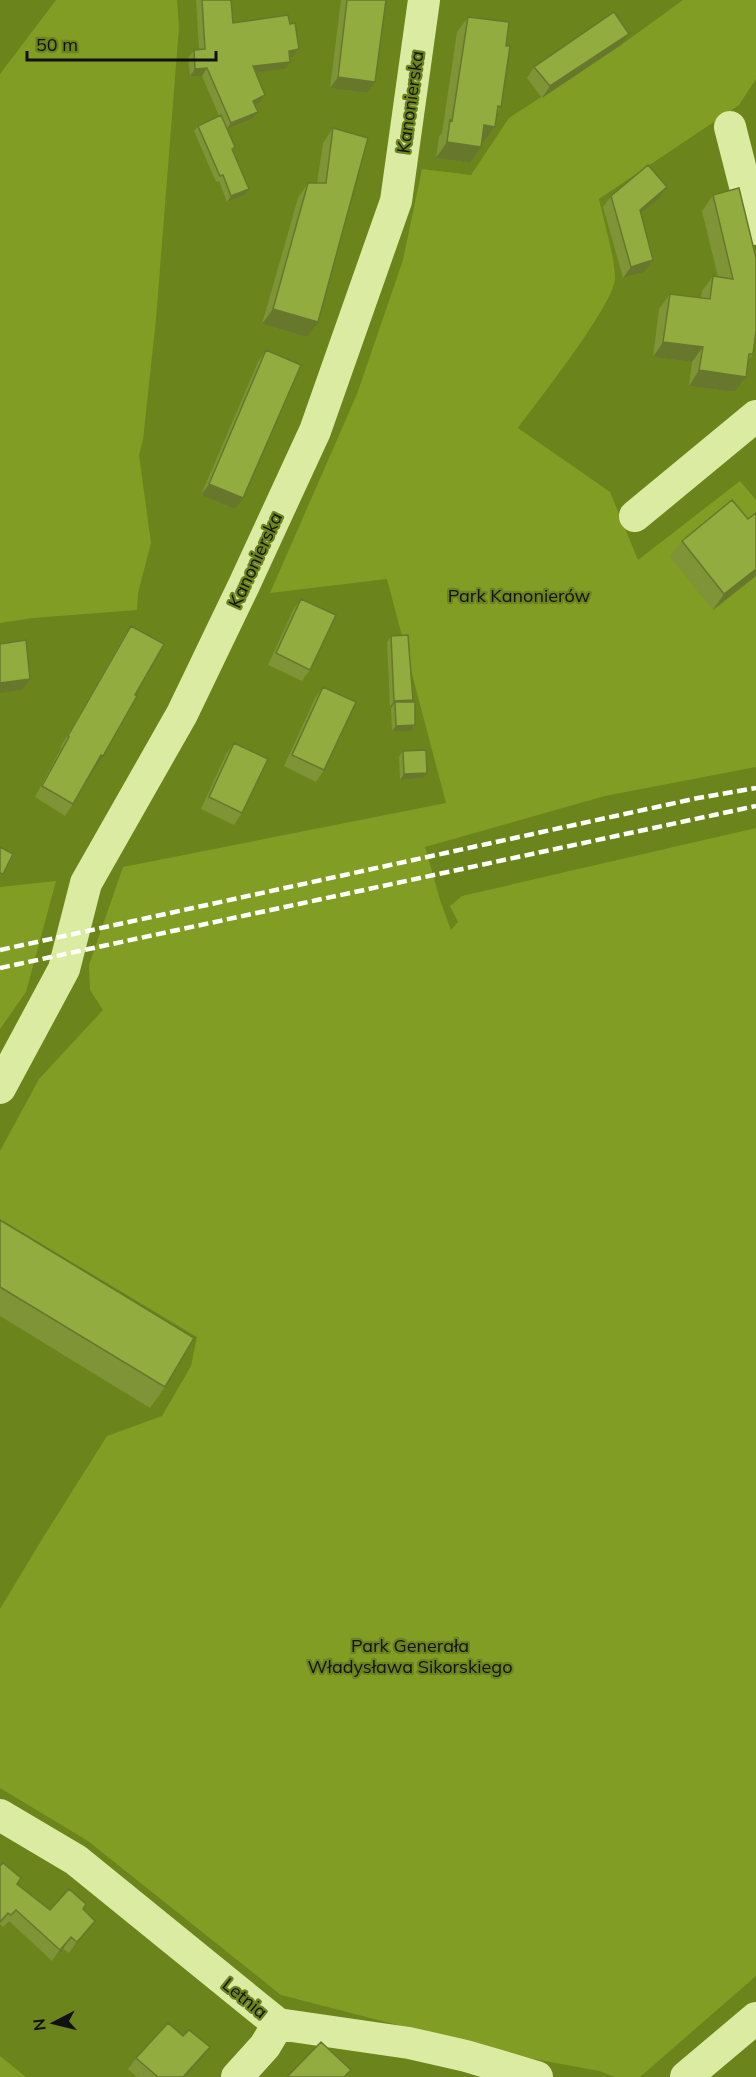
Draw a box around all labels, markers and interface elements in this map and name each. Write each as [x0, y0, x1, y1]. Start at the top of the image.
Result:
scale bar [27, 24, 216, 62]
text: 50 m [36, 33, 78, 56]
street label: Kanonierska [391, 49, 429, 155]
street label: Kanonierska [223, 508, 287, 612]
park label: Park Kanonierów [448, 584, 591, 607]
park label: Park Generała Władysława Sikorskiego [308, 1634, 512, 1678]
street label: Letnia [218, 1973, 272, 2023]
north arrow [24, 1993, 84, 2053]
text: N [28, 2018, 50, 2032]

